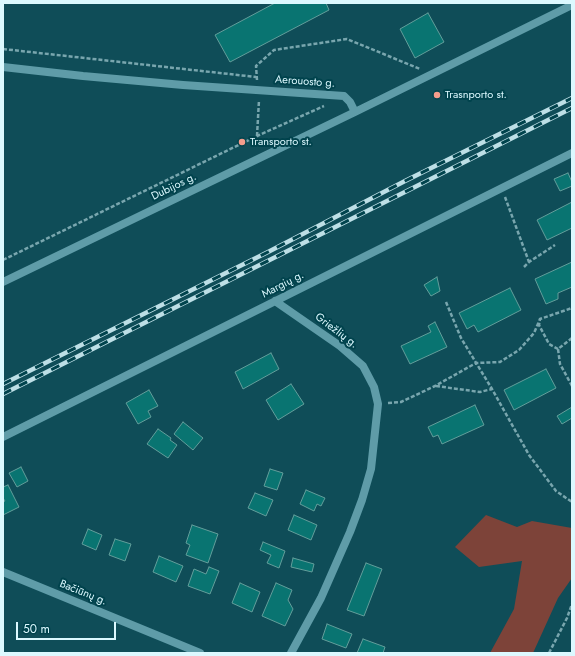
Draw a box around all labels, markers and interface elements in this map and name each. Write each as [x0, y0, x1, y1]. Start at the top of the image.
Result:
street label: Aerouosto g. [274, 73, 336, 91]
place label: Trasnporto st. [445, 88, 507, 102]
marker: Trasnporto st. [432, 90, 442, 100]
place label: Transporto st. [250, 135, 312, 149]
marker: Transporto st. [237, 137, 247, 147]
street label: Dubijos g. [149, 170, 199, 204]
street label: Margių g. [260, 269, 306, 301]
street label: Griežlių g. [312, 311, 360, 351]
street label: Bačiūnų g. [57, 578, 109, 608]
scale bar [18, 614, 118, 640]
text: 50 m [23, 620, 50, 638]

